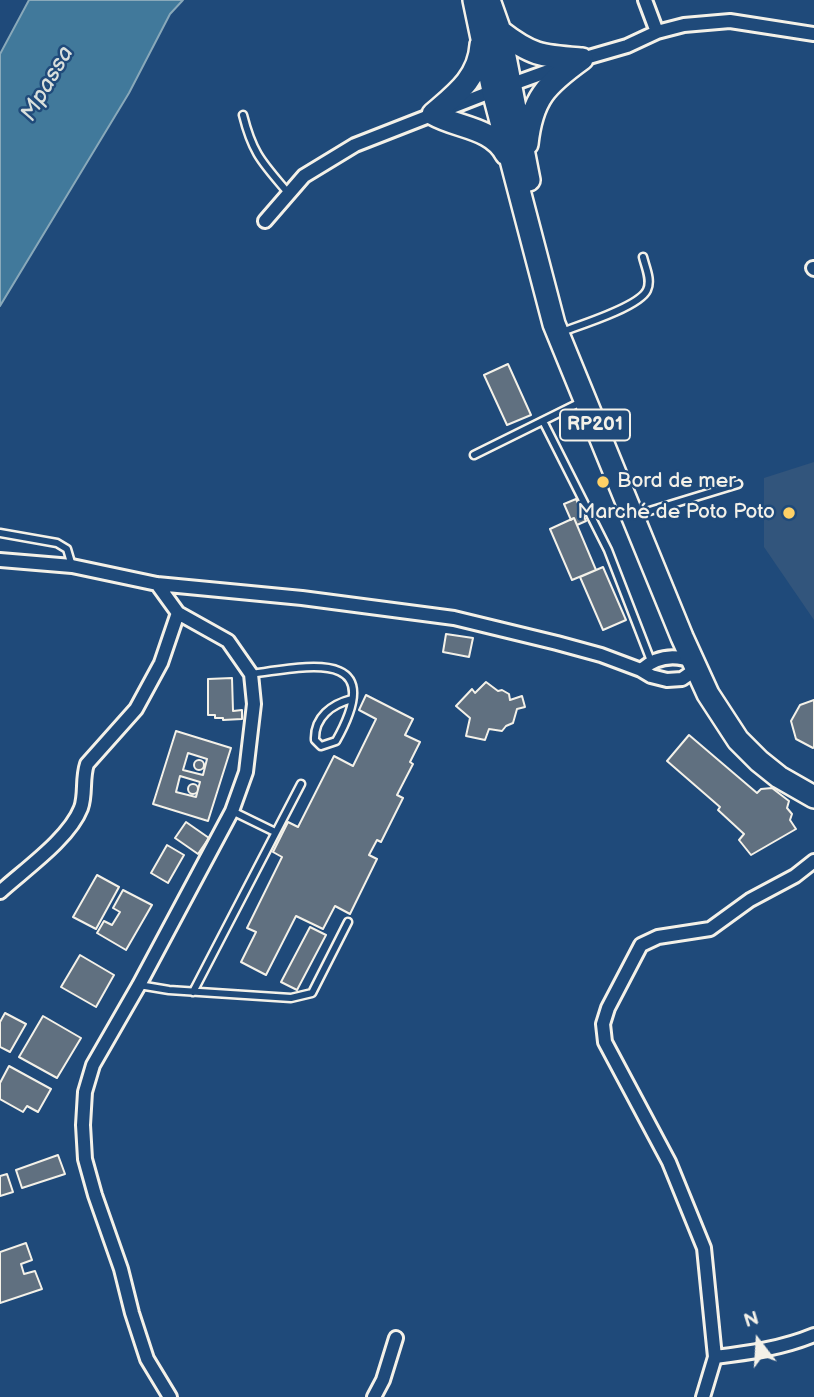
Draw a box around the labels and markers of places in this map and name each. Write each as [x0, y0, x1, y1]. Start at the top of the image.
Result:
place label: Bord de mer [617, 469, 736, 495]
marker: Bord de mer [595, 474, 611, 490]
place label: Marché de Poto Poto [577, 500, 775, 526]
marker: Marché de Poto Poto [781, 505, 797, 521]

